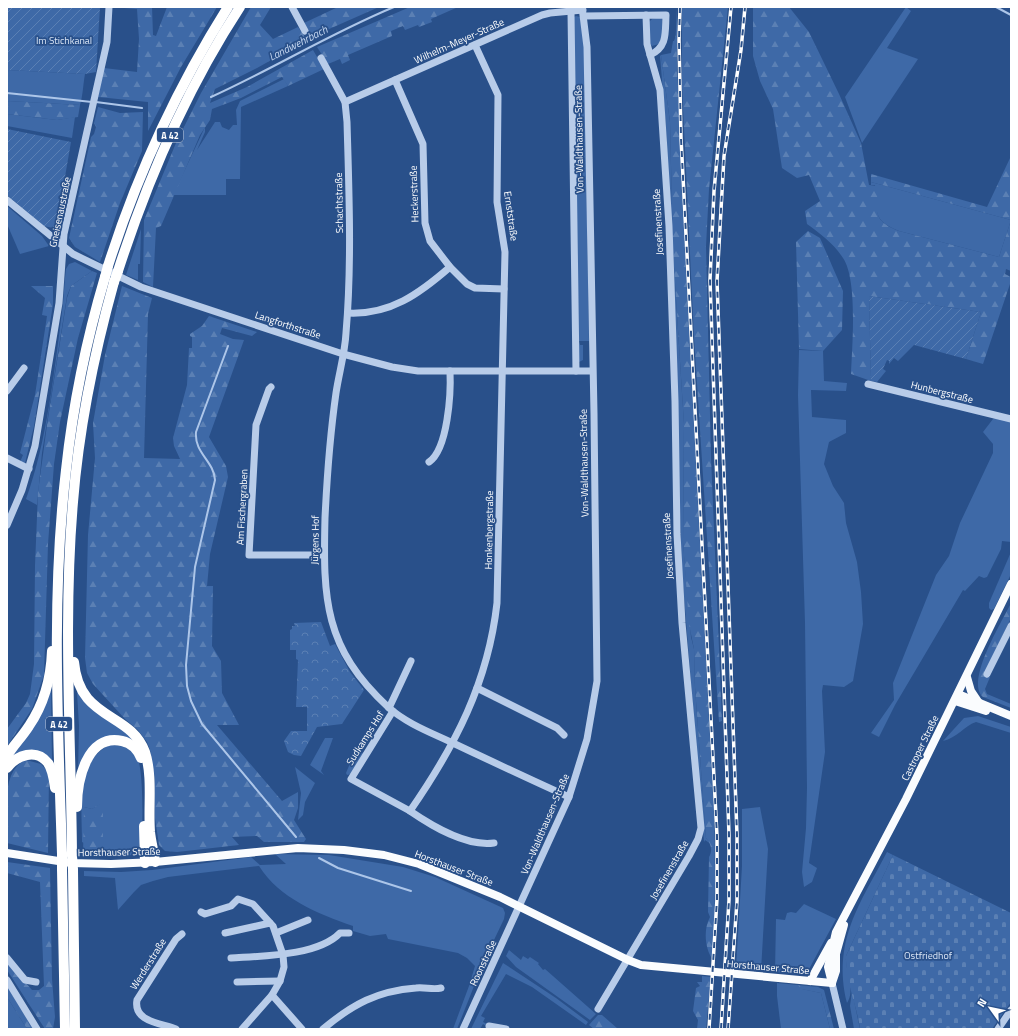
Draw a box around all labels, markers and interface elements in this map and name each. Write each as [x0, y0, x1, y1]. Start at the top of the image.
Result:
street label: Wilhelm-Meyer-Straße [412, 14, 506, 68]
water label: Landwehrbach [266, 21, 331, 65]
park label: Im Stichkanal [36, 33, 92, 48]
street label: Von-Waldthausen-Straße [571, 85, 587, 193]
road number: A 42 [157, 128, 183, 142]
street label: Heckerstraße [406, 165, 422, 223]
street label: Schachtstraße [331, 172, 347, 234]
street label: Gneisenaustraße [45, 175, 75, 249]
street label: Josefinenstraße [649, 188, 667, 256]
street label: Ernststraße [500, 190, 522, 242]
street label: Langforthstraße [253, 307, 323, 343]
street label: Hunbergstraße [909, 377, 975, 407]
street label: Von-Waldthausen-Straße [576, 409, 592, 517]
street label: Am Fischergraben [233, 469, 251, 545]
street label: Honkenbergstraße [481, 491, 497, 569]
street label: Josefinenstraße [659, 512, 677, 580]
street label: Jürgens Hof [307, 515, 323, 565]
street label: Sudkamps Hof [342, 707, 388, 768]
street label: Castroper Straße [898, 713, 942, 783]
road number: A 42 [46, 717, 72, 731]
street label: Von-Waldthausen-Straße [517, 771, 573, 877]
street label: Josefinenstraße [646, 837, 692, 903]
street label: Horsthauser Straße [78, 844, 160, 860]
street label: Horsthauser Straße [413, 846, 495, 890]
street label: Werderstraße [126, 935, 170, 993]
street label: Roonstraße [466, 937, 500, 989]
park label: Ostfriedhof [904, 948, 953, 963]
street label: Horsthauser Straße [726, 956, 810, 978]
north arrow [970, 988, 1010, 1028]
text: N [973, 995, 990, 1010]

